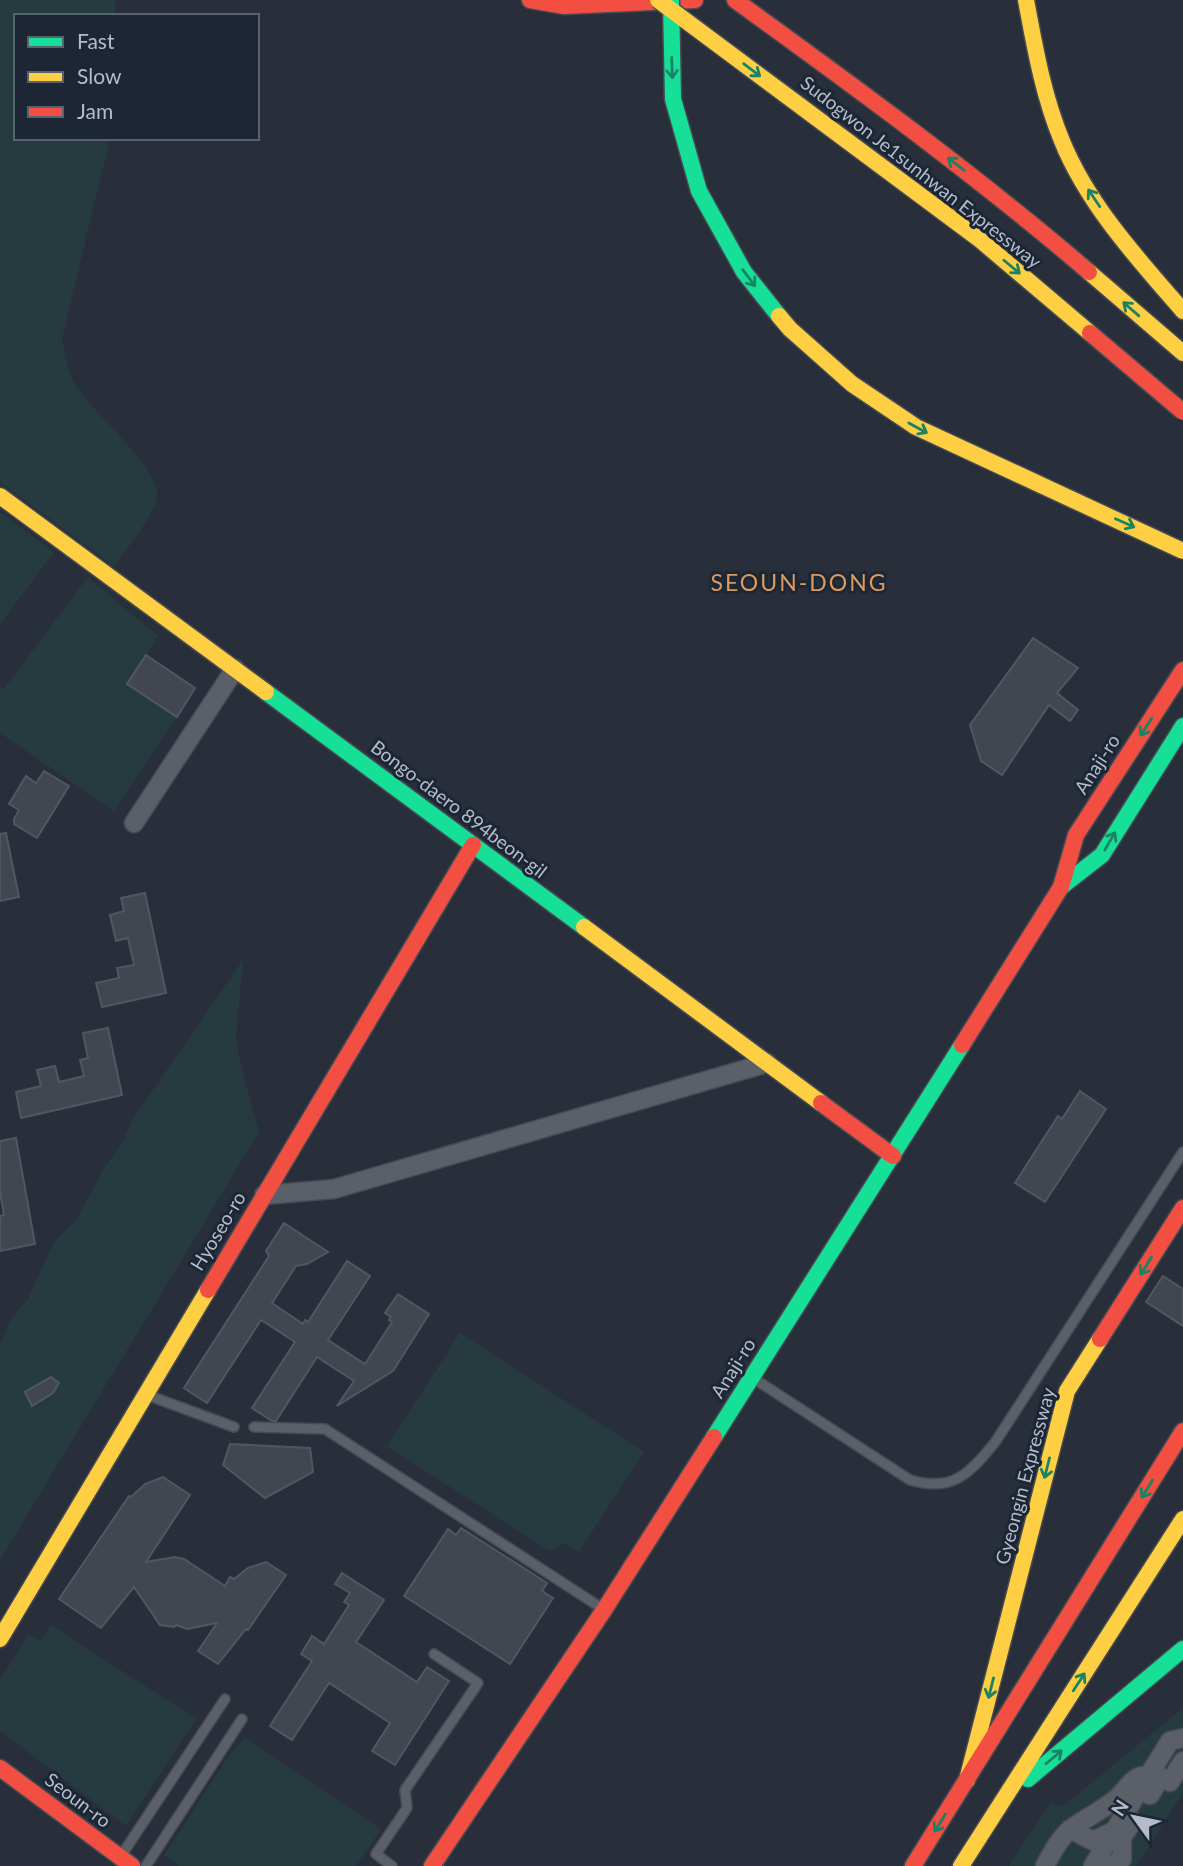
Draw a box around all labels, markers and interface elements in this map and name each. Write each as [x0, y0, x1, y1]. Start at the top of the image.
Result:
legend [14, 14, 259, 140]
text: Fast [77, 28, 115, 53]
one-way arrow [665, 56, 678, 79]
one-way arrow [743, 62, 762, 77]
text: Slow [77, 63, 122, 88]
street label: Sudogwon Je1sunhwan Expressway [797, 71, 1046, 273]
text: Jam [77, 98, 113, 123]
one-way arrow [947, 157, 965, 172]
one-way arrow [1087, 189, 1101, 208]
one-way arrow [1002, 259, 1020, 274]
one-way arrow [742, 269, 757, 287]
one-way arrow [1123, 301, 1141, 317]
one-way arrow [908, 421, 928, 435]
one-way arrow [1114, 517, 1135, 531]
district label: SEOUN-DONG [710, 568, 888, 596]
one-way arrow [1139, 717, 1153, 736]
street label: Anaji-ro [1069, 730, 1124, 798]
street label: Bongo-daero 894beon-gil [367, 735, 552, 882]
one-way arrow [1104, 832, 1118, 852]
street label: Hyoseo-ro [185, 1187, 250, 1274]
one-way arrow [1139, 1256, 1154, 1275]
street label: Anaji-ro [705, 1334, 760, 1402]
street label: Gyeongin Expressway [990, 1385, 1059, 1567]
one-way arrow [1040, 1456, 1053, 1479]
one-way arrow [1140, 1479, 1154, 1499]
one-way arrow [1071, 1673, 1086, 1692]
one-way arrow [984, 1676, 997, 1699]
one-way arrow [1045, 1749, 1063, 1765]
street label: Seoun-ro [41, 1767, 116, 1832]
north arrow [1099, 1782, 1169, 1852]
text: N [1106, 1795, 1133, 1820]
one-way arrow [933, 1812, 947, 1832]

